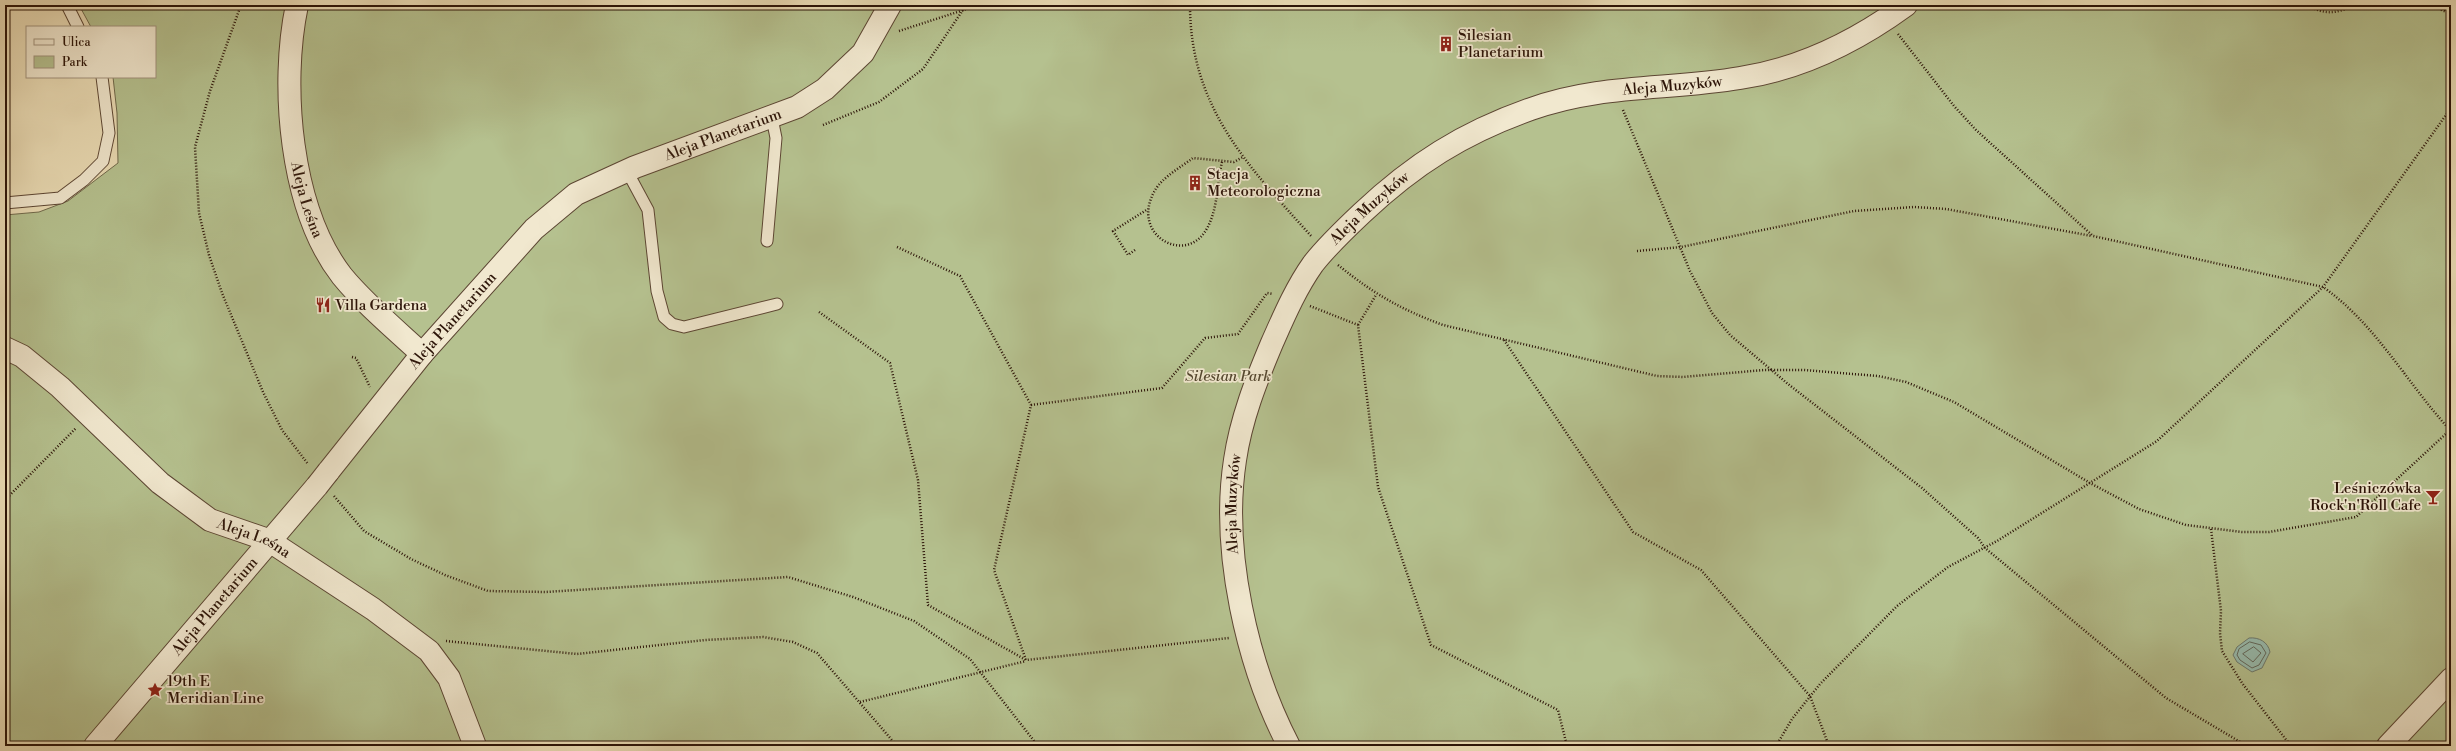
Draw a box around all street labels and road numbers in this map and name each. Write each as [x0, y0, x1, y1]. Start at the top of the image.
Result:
street label: Aleja Muzyków [1620, 71, 1724, 99]
street label: Aleja Planetarium [661, 104, 784, 165]
street label: Aleja Leśna [287, 159, 328, 241]
street label: Aleja Muzyków [1325, 167, 1413, 249]
street label: Aleja Planetarium [404, 268, 500, 374]
street label: Aleja Muzyków [1222, 452, 1245, 556]
street label: Aleja Leśna [214, 513, 295, 562]
street label: Aleja Planetarium [167, 553, 262, 660]

